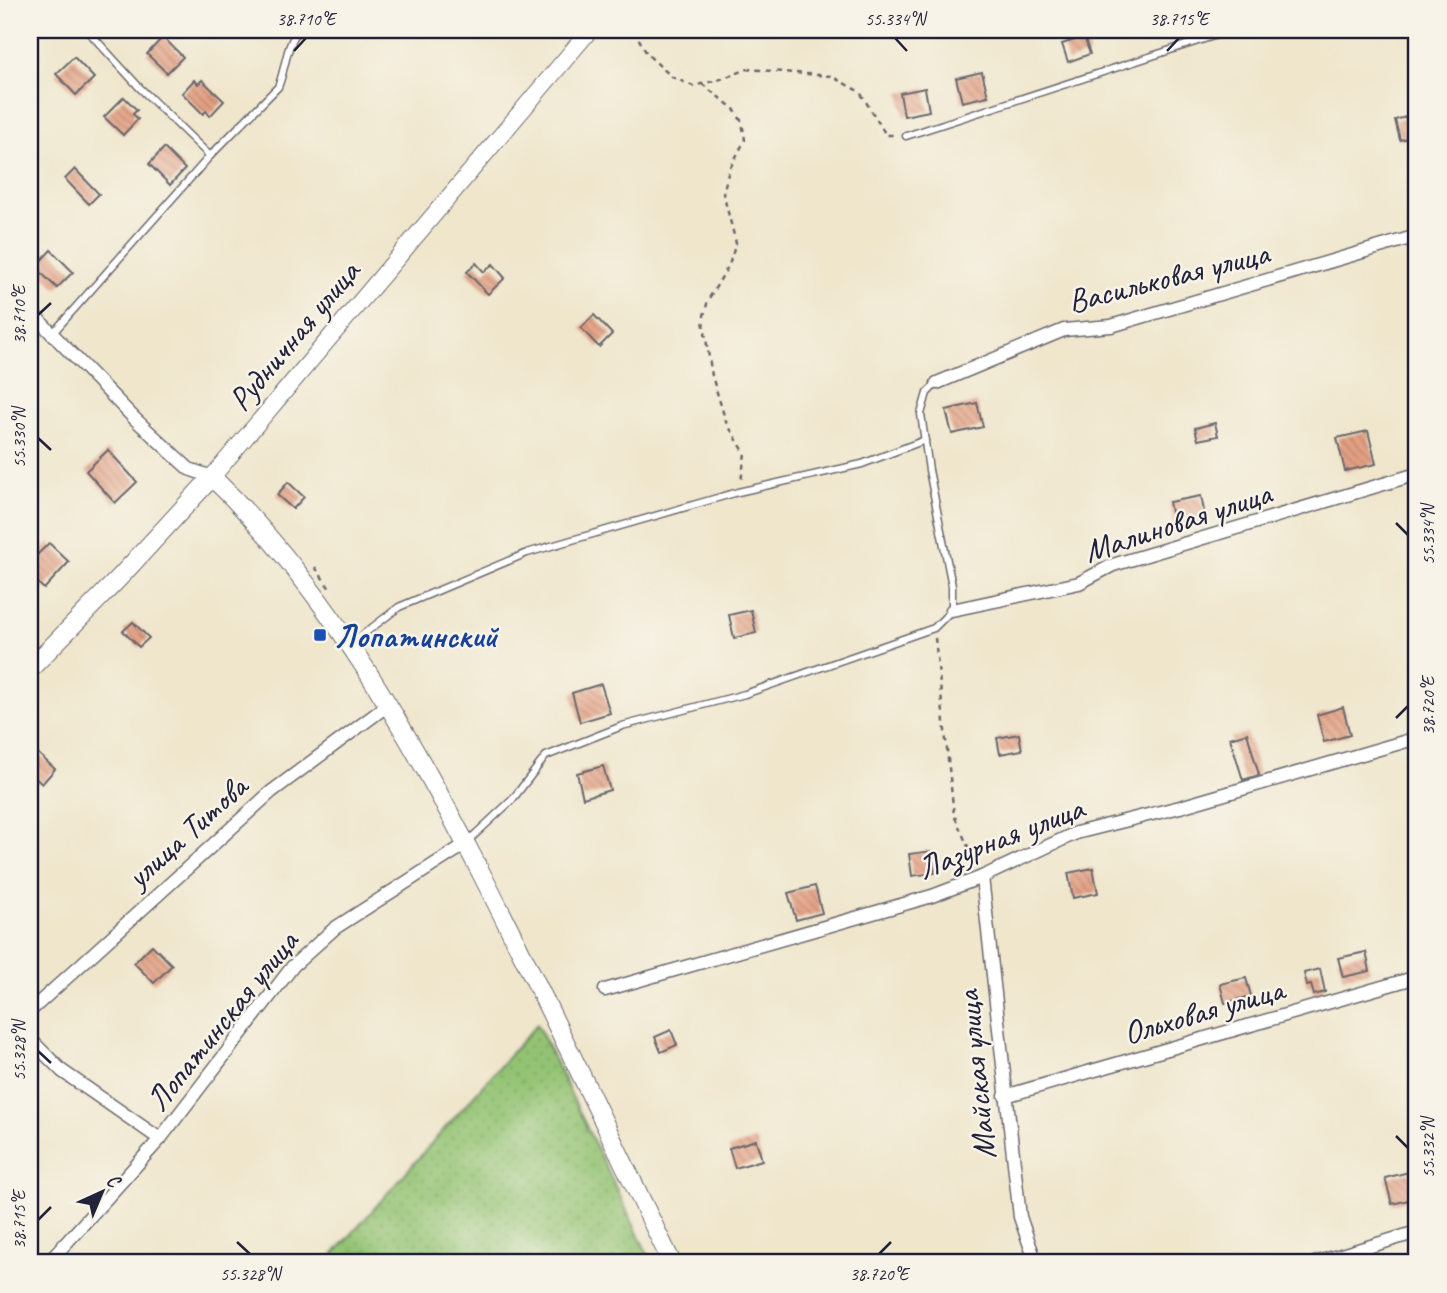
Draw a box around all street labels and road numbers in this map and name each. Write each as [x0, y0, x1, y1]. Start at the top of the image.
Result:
street label: Васильковая улица [1064, 231, 1275, 322]
street label: Рудничная улица [219, 250, 371, 419]
street label: Малиновая улица [1079, 471, 1278, 572]
street label: улица Титова [116, 765, 258, 899]
street label: Лазурная улица [911, 786, 1092, 889]
street label: Лопатинская улица [136, 921, 308, 1119]
street label: Ольховая улица [1118, 967, 1291, 1054]
street label: Майская улица [946, 987, 1006, 1161]

